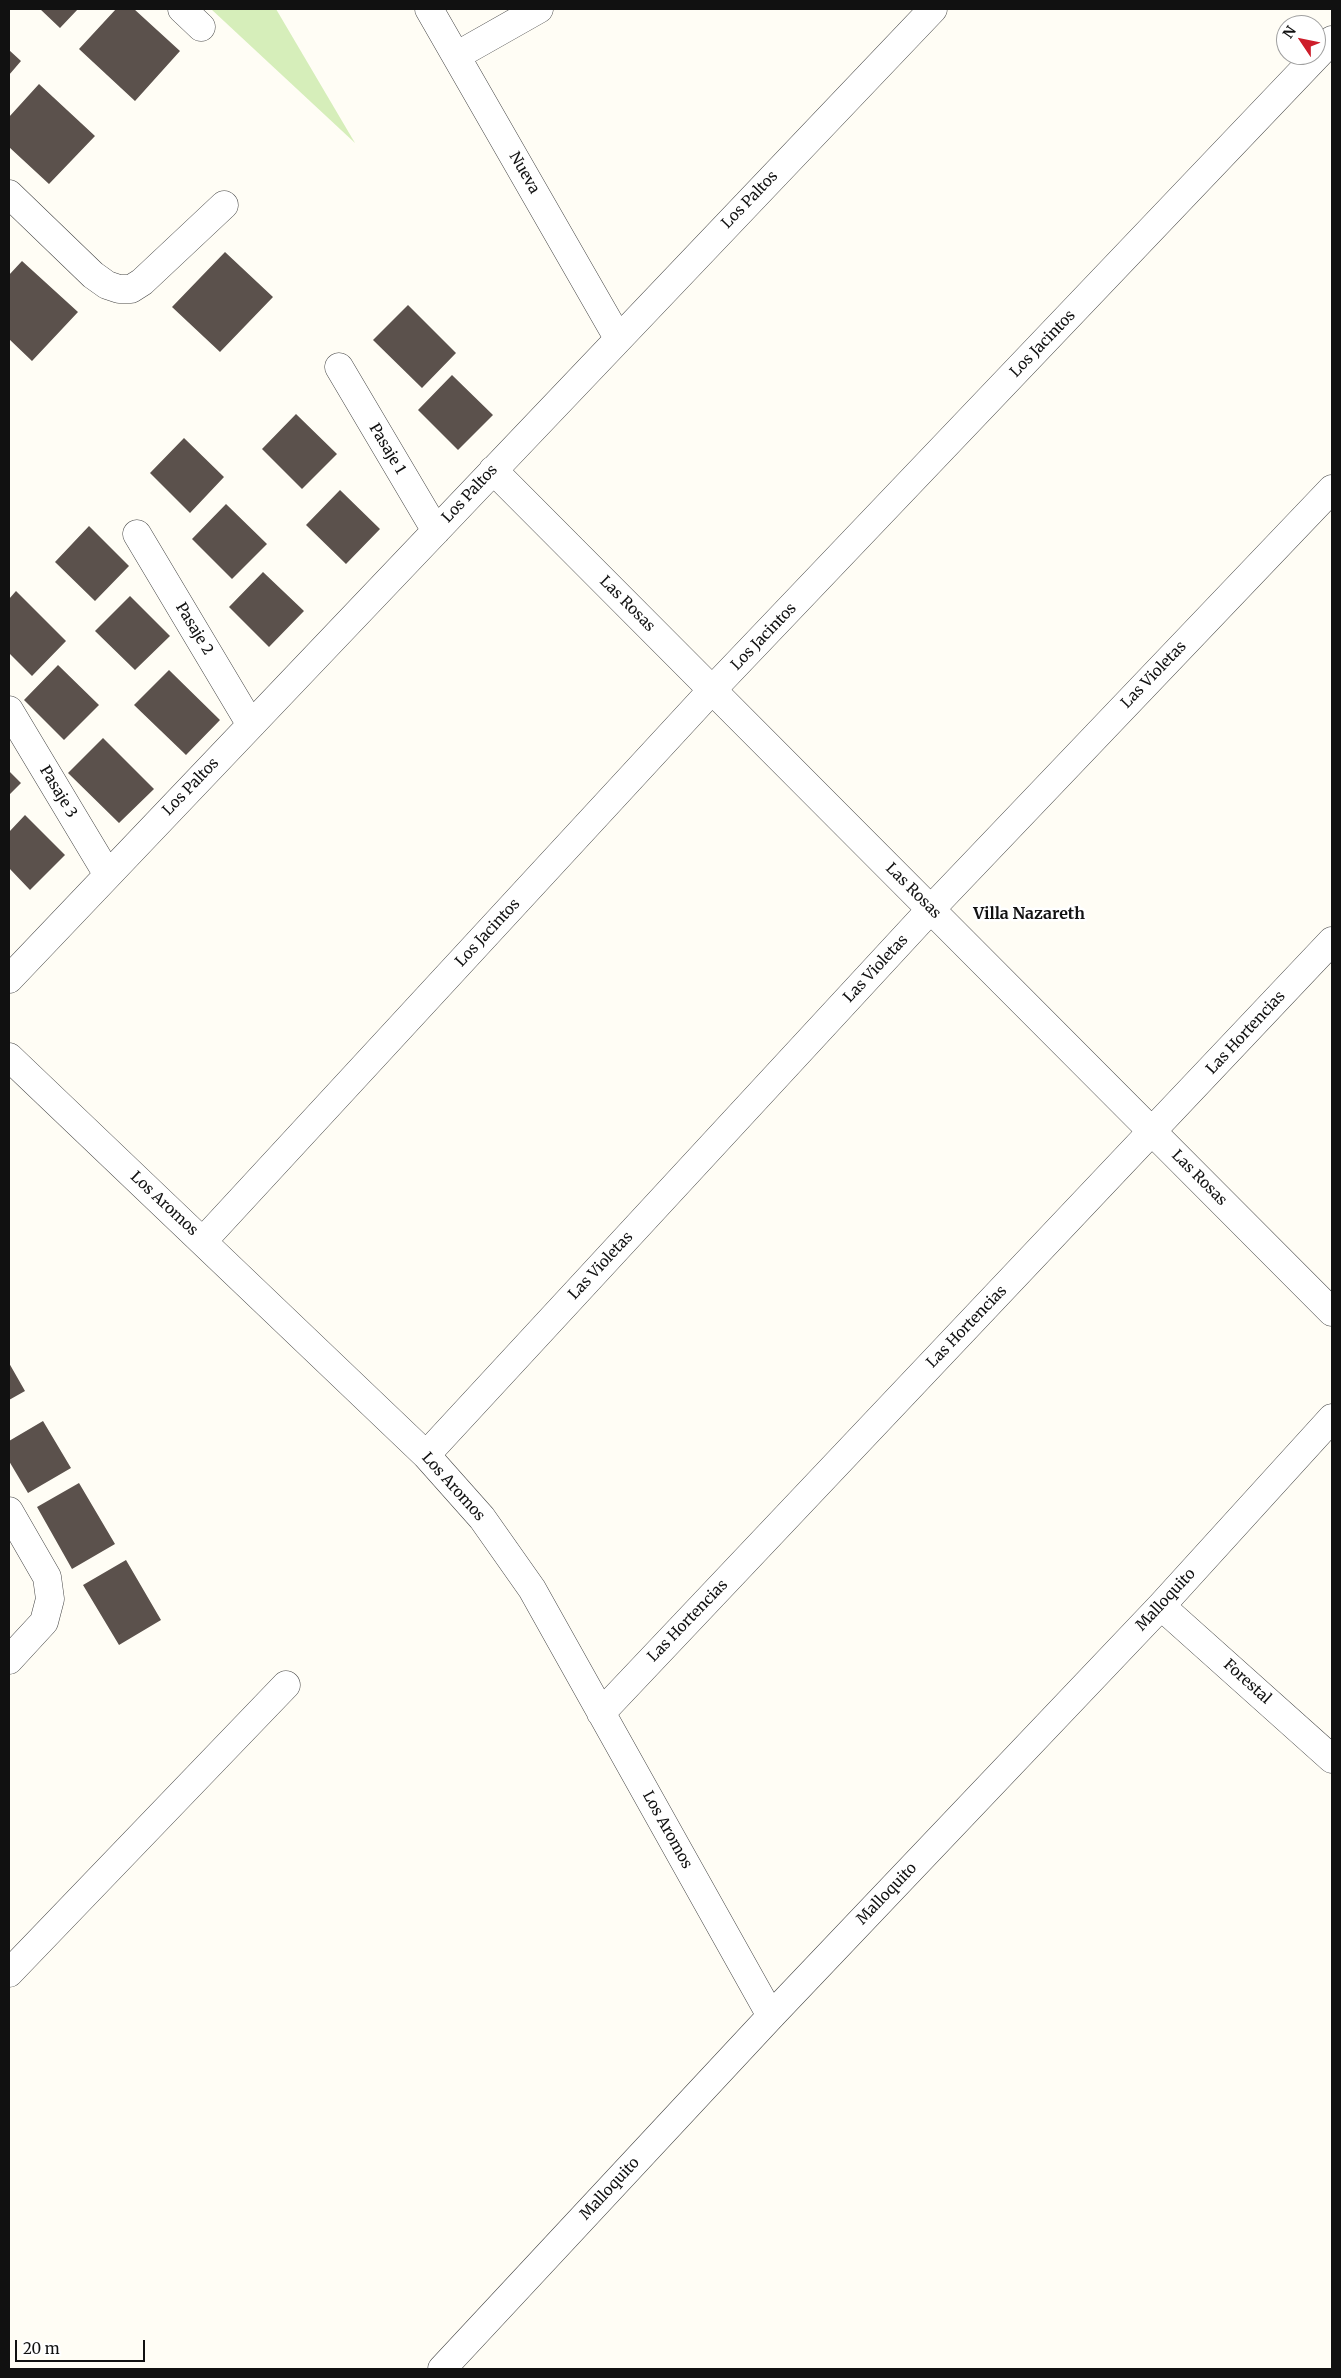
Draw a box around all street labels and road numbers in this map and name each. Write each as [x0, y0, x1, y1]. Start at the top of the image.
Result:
street label: Nueva [505, 149, 543, 197]
street label: Los Paltos [718, 168, 782, 232]
street label: Los Jacintos [1007, 307, 1079, 381]
street label: Pasaje 1 [365, 420, 409, 478]
street label: Los Paltos [439, 461, 501, 527]
street label: Las Rosas [596, 573, 658, 635]
street label: Pasaje 2 [171, 600, 217, 658]
street label: Los Jacintos [728, 600, 800, 674]
street label: Las Violetas [1118, 638, 1190, 712]
street label: Los Paltos [159, 755, 223, 819]
street label: Pasaje 3 [35, 763, 81, 821]
street label: Las Rosas [882, 860, 944, 922]
street label: Los Jacintos [452, 895, 524, 971]
street label: Las Violetas [840, 931, 912, 1007]
street label: Las Hortencias [1203, 988, 1289, 1078]
street label: Las Rosas [1168, 1147, 1230, 1209]
street label: Los Aromos [126, 1168, 202, 1240]
street label: Las Violetas [565, 1228, 637, 1304]
street label: Las Hortencias [923, 1282, 1011, 1372]
street label: Los Aromos [418, 1449, 488, 1525]
street label: Malloquito [1133, 1565, 1199, 1635]
street label: Las Hortencias [644, 1576, 732, 1666]
street label: Forestal [1220, 1656, 1274, 1708]
street label: Los Aromos [638, 1788, 696, 1872]
street label: Malloquito [853, 1860, 921, 1928]
street label: Malloquito [577, 2154, 643, 2224]

